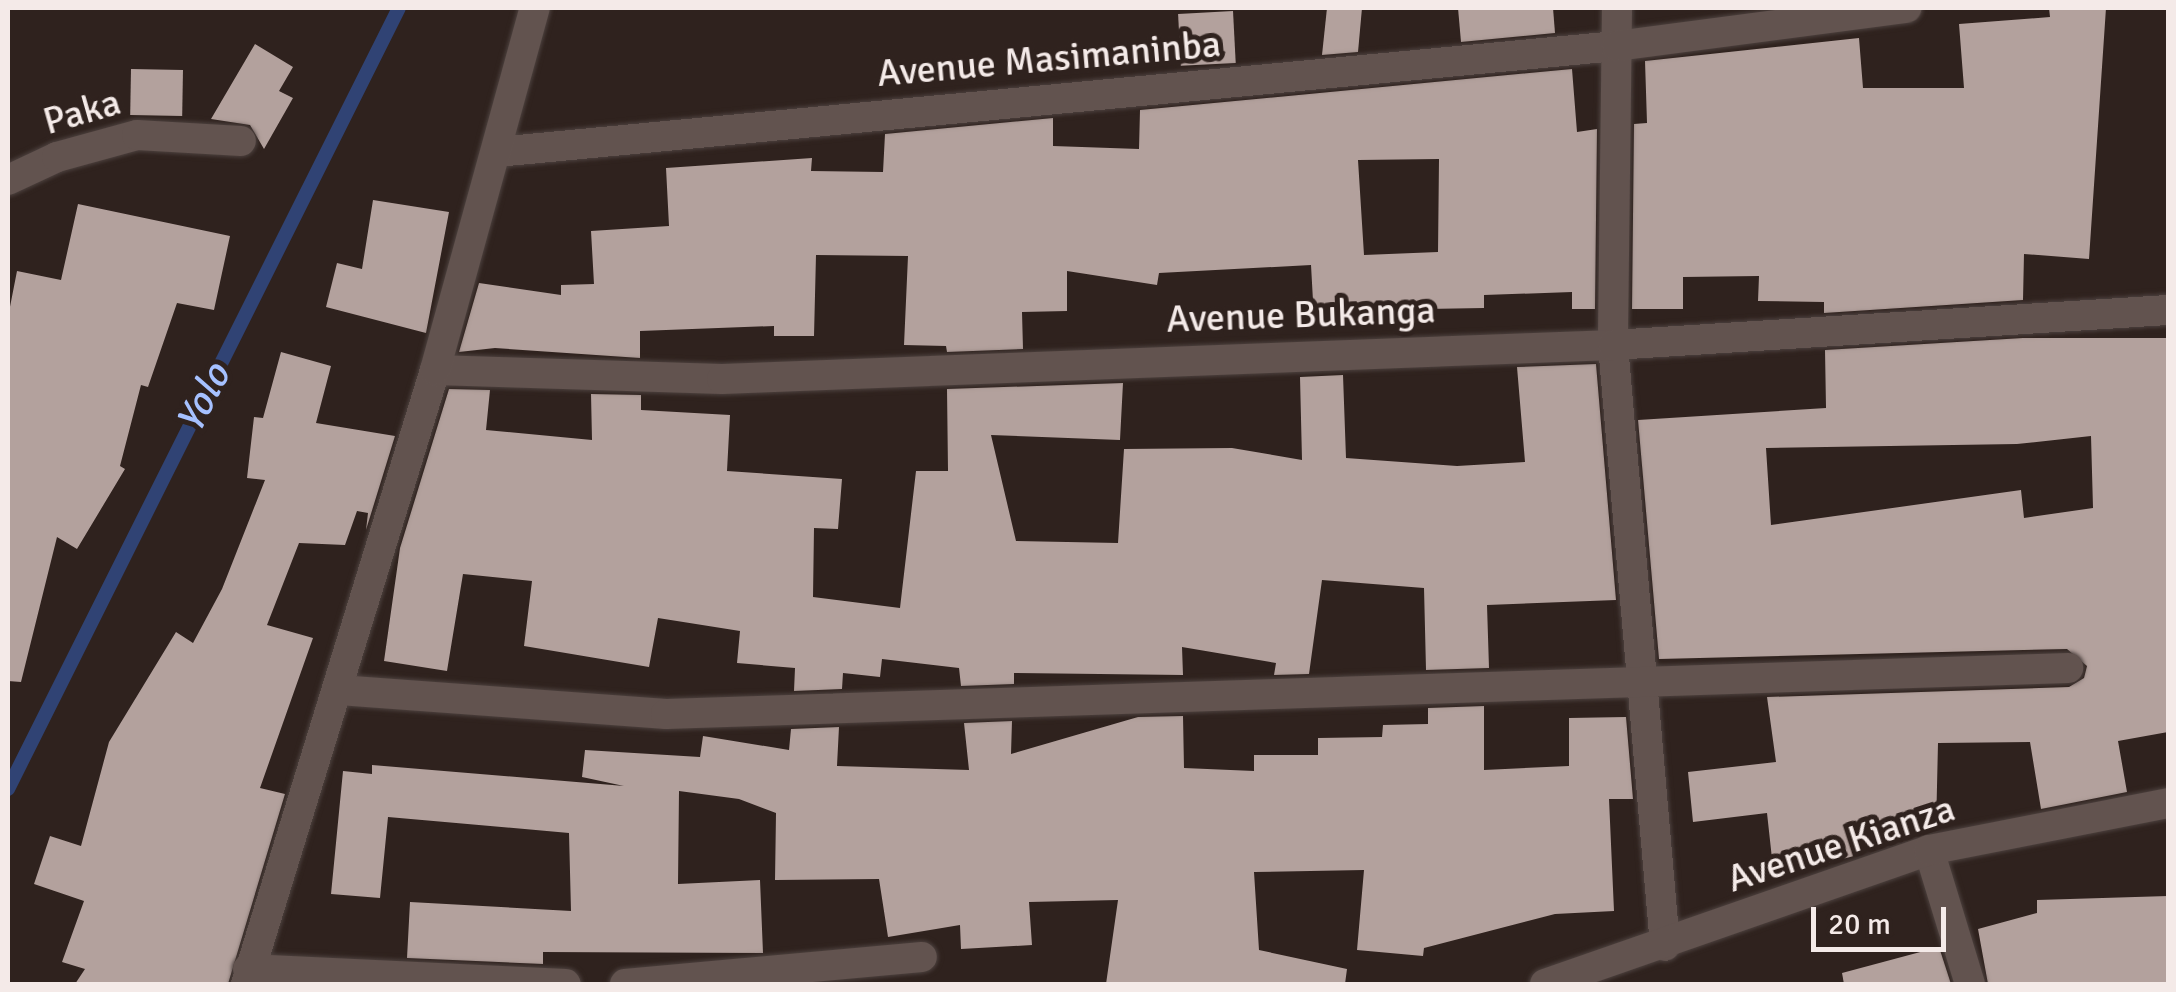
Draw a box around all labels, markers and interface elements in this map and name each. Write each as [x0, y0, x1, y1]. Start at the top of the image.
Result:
street label: Avenue Masimaninba [875, 21, 1223, 97]
street label: Paka [38, 79, 126, 145]
street label: Avenue Bukanga [1166, 288, 1436, 342]
water label: Yolo [166, 356, 240, 440]
street label: Avenue Kianza [1722, 786, 1960, 902]
scale bar [1816, 887, 1951, 949]
text: 20 m [1828, 906, 1891, 943]

